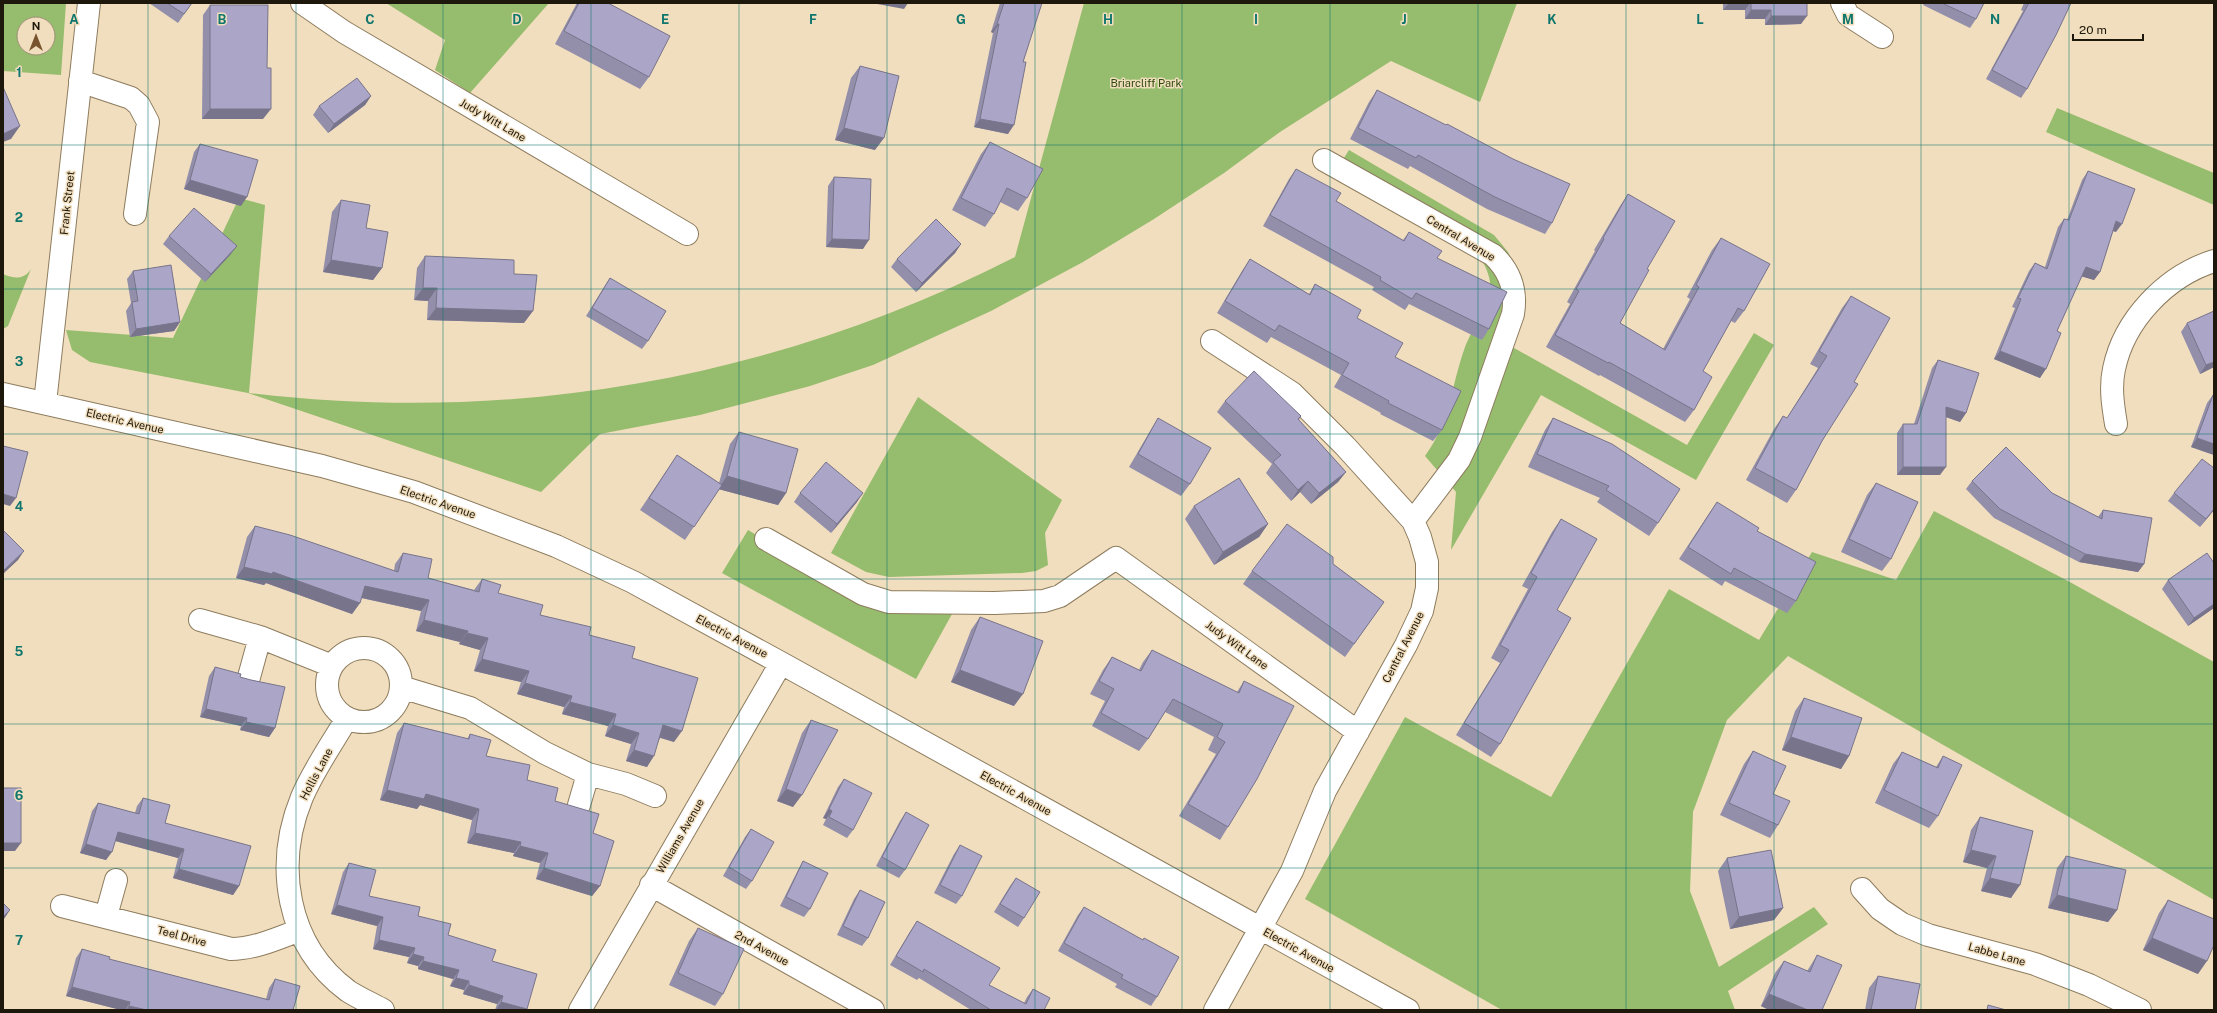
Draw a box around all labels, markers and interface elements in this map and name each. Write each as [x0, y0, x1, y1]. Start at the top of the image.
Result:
text: A [69, 12, 79, 27]
text: B [218, 12, 227, 27]
text: C [365, 12, 375, 27]
text: D [512, 12, 522, 27]
text: E [661, 12, 669, 27]
text: F [809, 12, 817, 27]
text: G [956, 12, 966, 27]
text: H [1103, 12, 1113, 27]
text: I [1254, 12, 1258, 27]
text: J [1401, 12, 1407, 27]
text: K [1547, 12, 1557, 27]
text: L [1696, 12, 1704, 27]
text: M [1842, 12, 1854, 27]
text: N [1990, 12, 2000, 27]
north arrow [16, 16, 56, 56]
scale bar [2073, 16, 2143, 42]
text: N [32, 20, 40, 32]
text: 20 m [2079, 23, 2107, 37]
text: 1 [16, 65, 22, 80]
park label: Briarcliff Park [1110, 77, 1182, 89]
street label: Judy Witt Lane [458, 96, 528, 144]
street label: Frank Street [58, 171, 76, 235]
text: 2 [15, 210, 23, 225]
street label: Central Avenue [1424, 213, 1498, 263]
text: 3 [15, 354, 24, 369]
street label: Electric Avenue [85, 406, 165, 436]
street label: Electric Avenue [399, 483, 477, 521]
text: 4 [15, 499, 24, 514]
street label: Central Avenue [1380, 609, 1426, 685]
street label: Electric Avenue [694, 612, 770, 660]
street label: Judy Witt Lane [1203, 618, 1271, 672]
text: 5 [15, 644, 24, 659]
street label: Hollis Lane [297, 746, 335, 802]
street label: Electric Avenue [978, 769, 1054, 817]
text: 6 [15, 788, 24, 803]
street label: Williams Avenue [654, 797, 706, 875]
street label: Teel Drive [156, 924, 208, 948]
street label: Electric Avenue [1261, 926, 1337, 974]
street label: 2nd Avenue [733, 928, 791, 968]
text: 7 [15, 933, 23, 948]
street label: Labbe Lane [1967, 940, 2027, 968]

